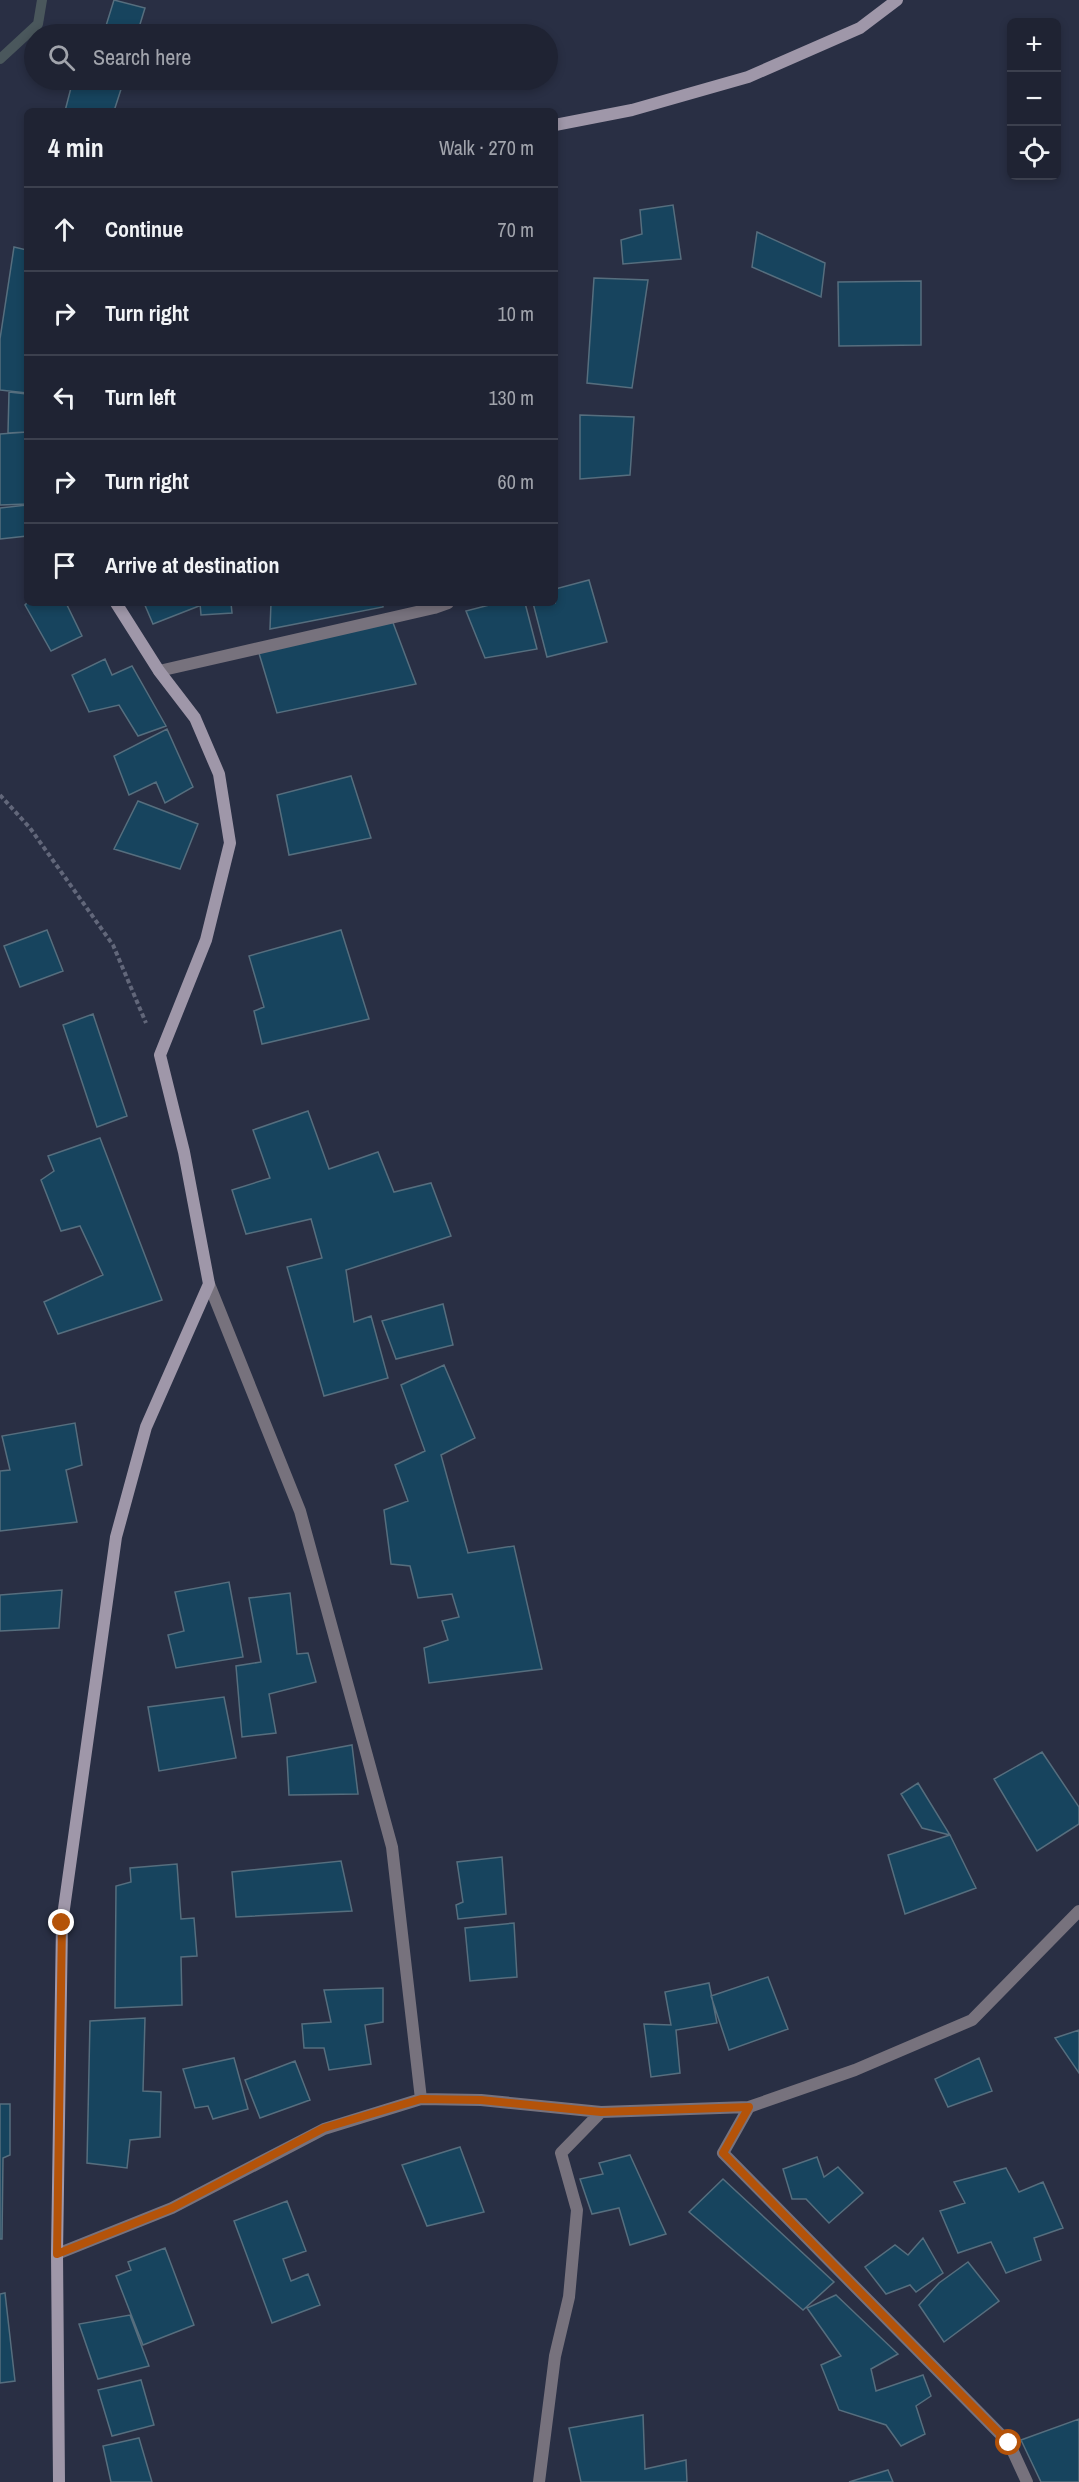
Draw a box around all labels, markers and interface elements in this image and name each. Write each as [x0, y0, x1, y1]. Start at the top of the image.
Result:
map controls [1007, 18, 1061, 180]
button: + [1007, 18, 1061, 72]
search box [24, 24, 558, 90]
icon: search [45, 41, 78, 74]
text: Search here [93, 42, 191, 72]
button: − [1007, 72, 1061, 126]
button: locate [1007, 126, 1061, 180]
text: 4 min [48, 130, 104, 165]
text: Walk · 270 m [439, 134, 534, 161]
icon: ahead [48, 213, 81, 246]
text: Continue [105, 214, 183, 244]
text: 70 m [498, 216, 534, 243]
icon: right [48, 297, 81, 330]
text: Turn right [105, 298, 189, 328]
text: 10 m [498, 300, 534, 327]
icon: left [48, 381, 81, 414]
text: Turn left [105, 382, 176, 412]
text: 130 m [488, 384, 534, 411]
icon: right [48, 465, 81, 498]
text: Turn right [105, 466, 189, 496]
text: 60 m [498, 468, 534, 495]
icon: arrive [48, 549, 81, 582]
text: Arrive at destination [105, 550, 279, 580]
route end [48, 1909, 74, 1935]
route start [995, 2429, 1021, 2455]

